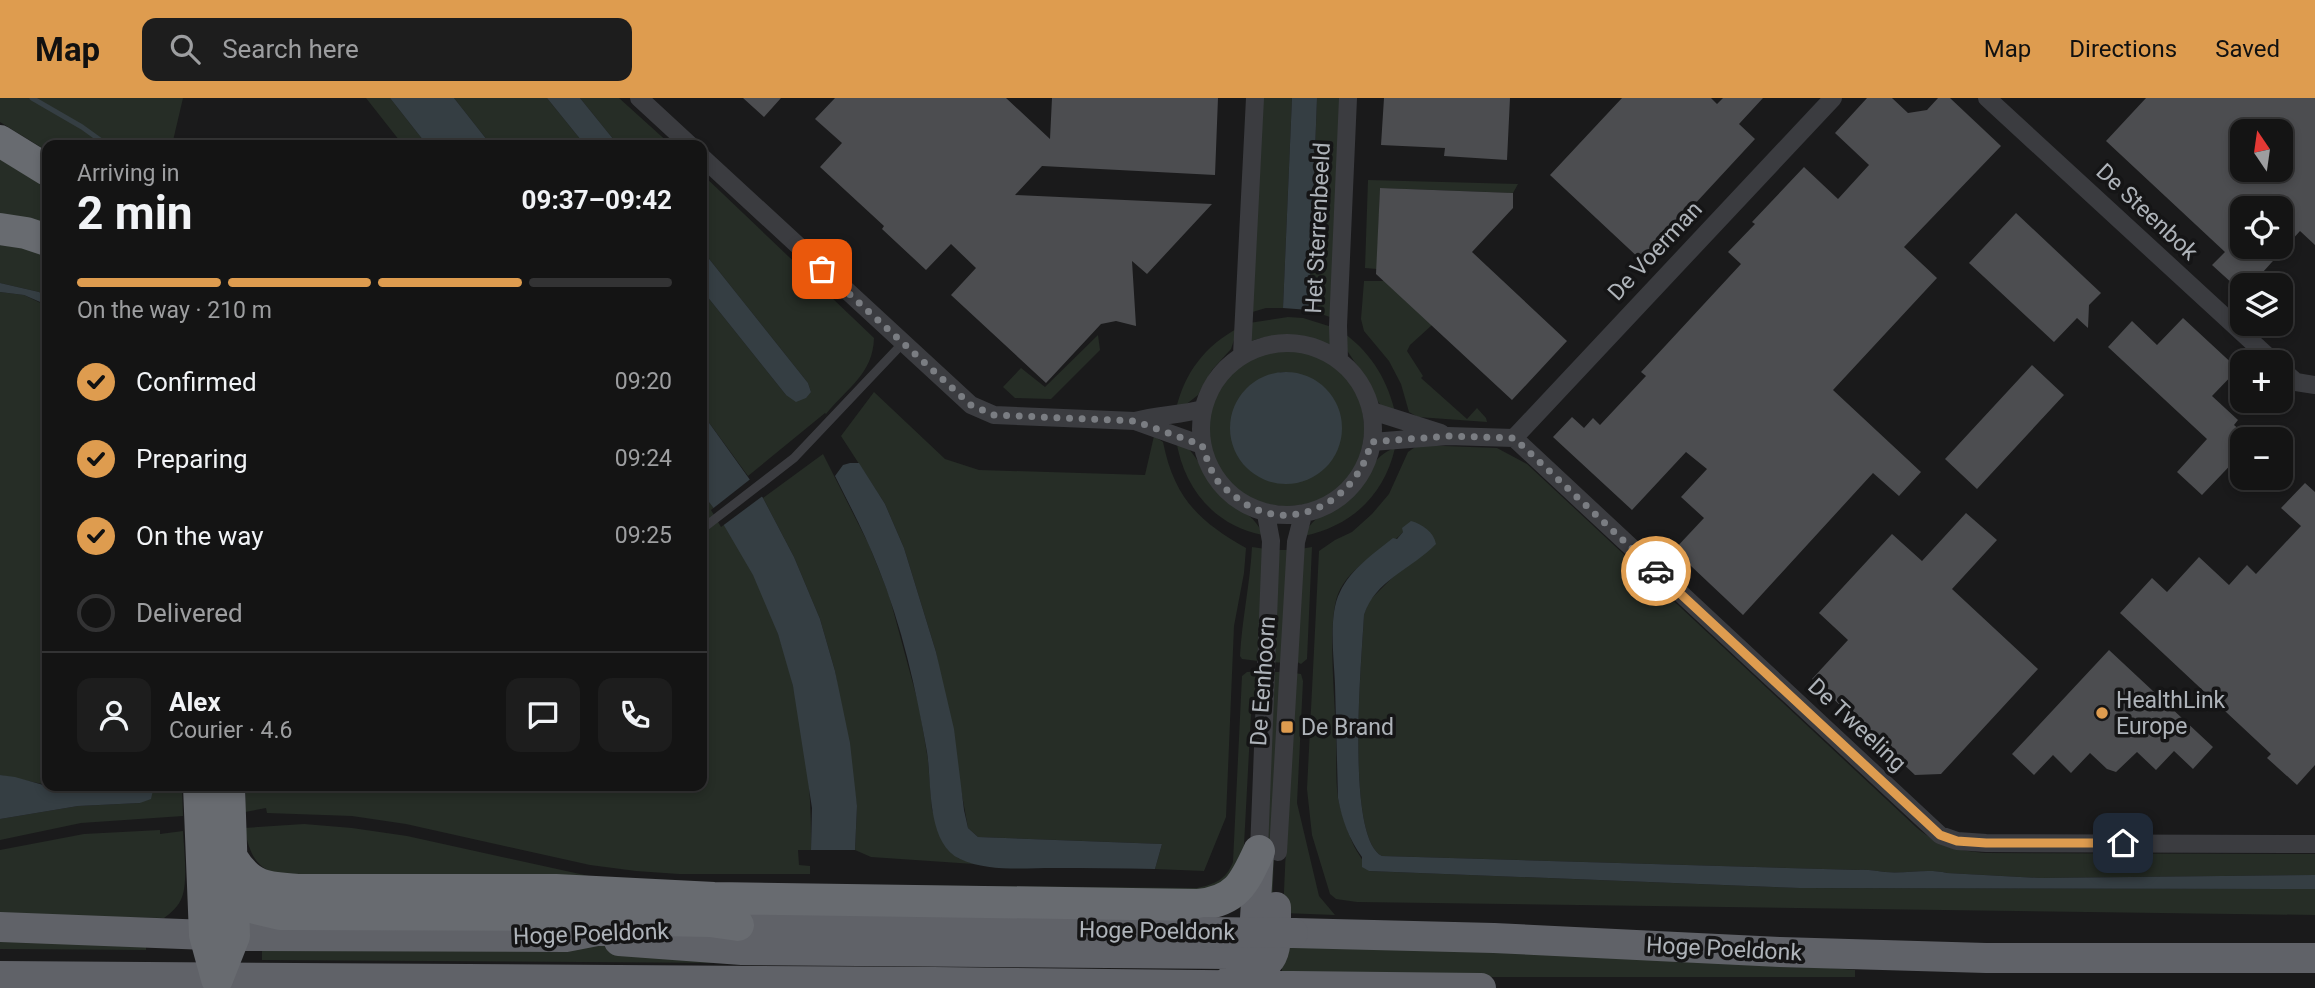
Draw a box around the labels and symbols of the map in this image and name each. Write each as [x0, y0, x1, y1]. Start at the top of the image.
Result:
north arrow [2230, 119, 2292, 182]
street label: Het Sterrenbeeld [1300, 142, 1336, 314]
street label: De Steenbok [2091, 158, 2204, 266]
street label: De Voerman [1602, 196, 1708, 306]
pin [792, 239, 852, 299]
courier [1621, 536, 1691, 606]
street label: De Eenhoorn [1245, 615, 1281, 747]
street label: De Tweeling [1802, 673, 1912, 777]
place label: HealthLink Europe [2116, 687, 2226, 740]
marker: HealthLink Europe [2094, 705, 2110, 721]
place label: De Brand [1301, 714, 1394, 741]
marker: De Brand [1279, 719, 1295, 735]
pin [2093, 813, 2153, 873]
street label: Hoge Poeldonk [1079, 916, 1236, 946]
street label: Hoge Poeldonk [513, 918, 670, 950]
street label: Hoge Poeldonk [1645, 931, 1803, 967]

